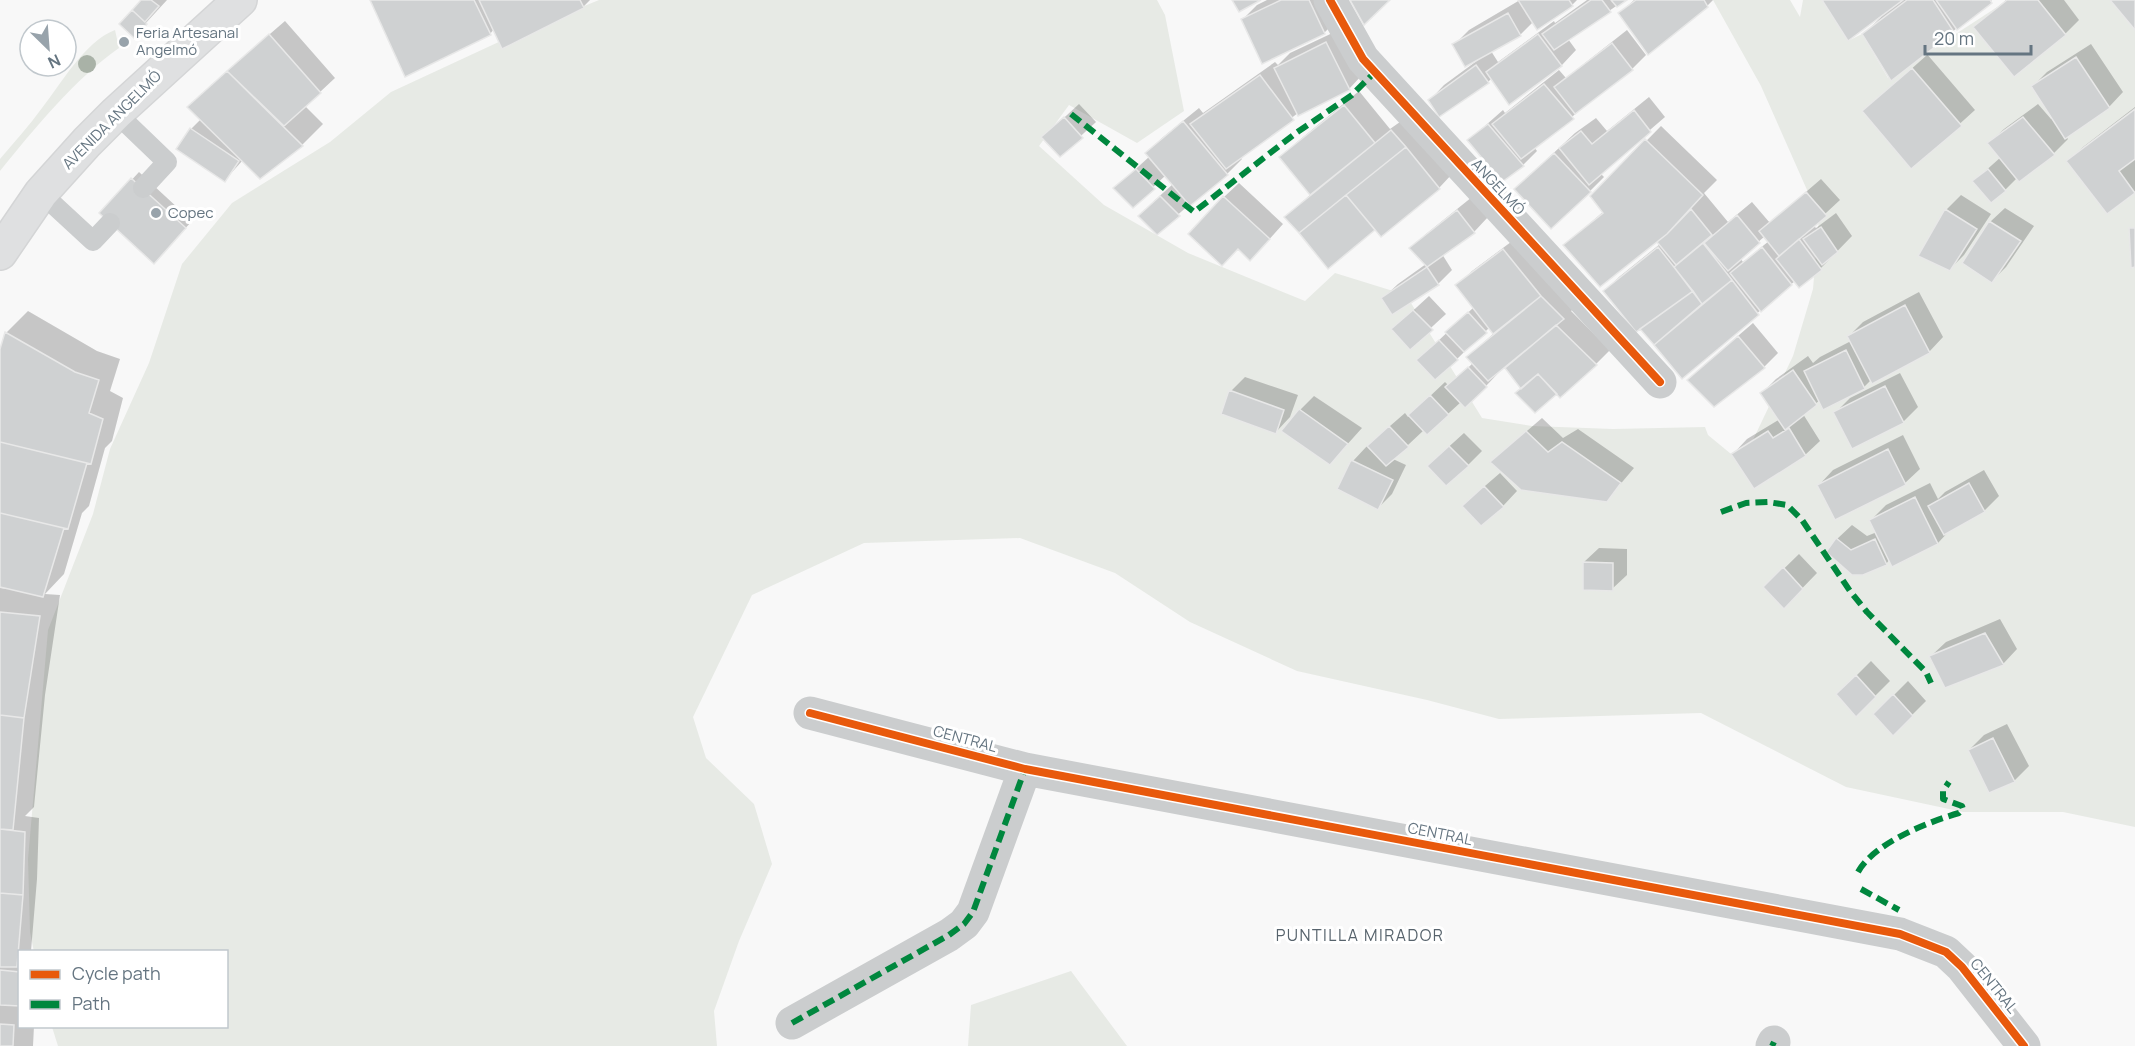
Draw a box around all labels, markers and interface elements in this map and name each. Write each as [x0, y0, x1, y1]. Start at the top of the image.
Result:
north arrow [18, 18, 78, 78]
scale bar [1925, 18, 2032, 56]
place label: Feria Artesanal Angelmó [136, 22, 239, 60]
text: 20 m [1934, 26, 1974, 50]
marker: Feria Artesanal Angelmó [117, 35, 131, 49]
text: N [44, 49, 64, 74]
street label: AVENIDA ANGELMÓ [58, 65, 166, 174]
street label: ANGELMÓ [1467, 154, 1530, 220]
place label: Copec [168, 202, 214, 223]
marker: Copec [149, 206, 163, 220]
street label: CENTRAL [931, 720, 1000, 757]
street label: CENTRAL [1406, 817, 1474, 850]
district label: PUNTILLA MIRADOR [1276, 924, 1444, 946]
legend [18, 950, 228, 1028]
street label: CENTRAL [1966, 954, 2023, 1018]
text: Cycle path [72, 961, 161, 985]
text: Path [72, 991, 110, 1015]

